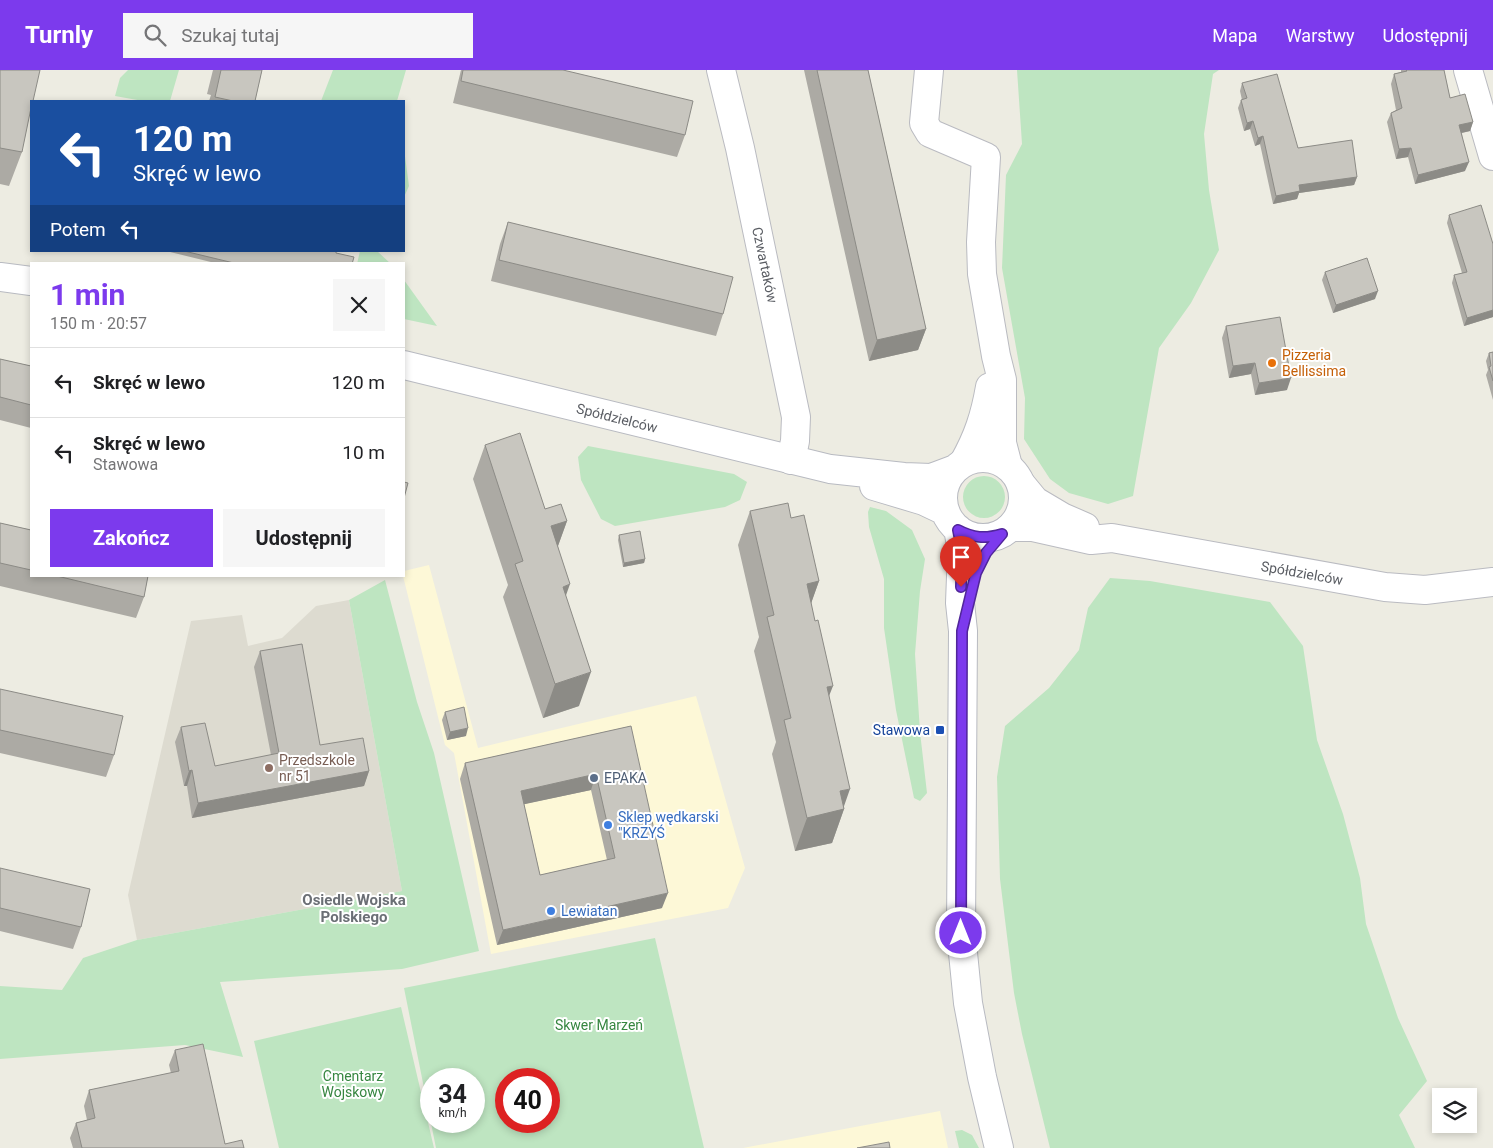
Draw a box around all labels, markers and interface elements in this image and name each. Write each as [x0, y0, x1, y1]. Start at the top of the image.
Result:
search box [123, 13, 473, 58]
text: Turnly [25, 21, 93, 49]
icon: search [141, 21, 169, 49]
text: Szukaj tutaj [181, 24, 279, 47]
text: Mapa [1212, 25, 1258, 46]
text: Warstwy [1286, 25, 1354, 46]
text: Udostępnij [1382, 25, 1468, 46]
text: 120 m [133, 119, 232, 160]
icon: left [50, 120, 115, 185]
text: Skręć w lewo [133, 161, 261, 186]
icon: left [116, 215, 144, 243]
text: Potem [50, 218, 106, 241]
street label: Czwartaków [749, 226, 781, 305]
text: 1 min [50, 277, 125, 312]
button: close [333, 279, 385, 331]
text: 150 m · 20:57 [50, 314, 147, 333]
place label: Pizzeria Bellissima [1282, 347, 1346, 379]
marker: Pizzeria Bellissima [1266, 357, 1278, 369]
icon: left [50, 369, 78, 397]
text: Skręć w lewo [93, 371, 205, 394]
text: 120 m [332, 371, 385, 394]
street label: Spółdzielców [575, 400, 660, 436]
text: Skręć w lewo [93, 432, 205, 455]
icon: left [50, 439, 78, 467]
text: 10 m [342, 441, 385, 464]
text: Stawowa [93, 455, 158, 474]
button: Zakończ [50, 509, 213, 567]
button: Udostępnij [223, 509, 385, 567]
pin [940, 536, 982, 587]
icon: arrive [947, 543, 975, 571]
street label: Spółdzielców [1260, 558, 1345, 588]
place label: Stawowa [873, 722, 930, 738]
marker: Stawowa [934, 724, 946, 736]
place label: Przedszkole nr 51 [279, 752, 355, 784]
marker: Przedszkole nr 51 [263, 762, 275, 774]
place label: EPAKA [604, 770, 647, 786]
marker: EPAKA [588, 772, 600, 784]
place label: Sklep wędkarski "KRZYŚ [618, 809, 719, 841]
marker: Sklep wędkarski "KRZYŚ [602, 819, 614, 831]
district label: Osiedle Wojska Polskiego [302, 891, 406, 926]
place label: Lewiatan [561, 903, 617, 919]
marker: Lewiatan [545, 905, 557, 917]
position arrow [934, 906, 986, 958]
park label: Skwer Marzeń [555, 1017, 643, 1033]
park label: Cmentarz Wojskowy [322, 1068, 385, 1100]
speed limit sign: 40 [495, 1068, 560, 1133]
text: 34 [438, 1080, 467, 1109]
map controls [1432, 1088, 1477, 1133]
button: layers [1432, 1088, 1477, 1133]
text: km/h [438, 1106, 467, 1120]

